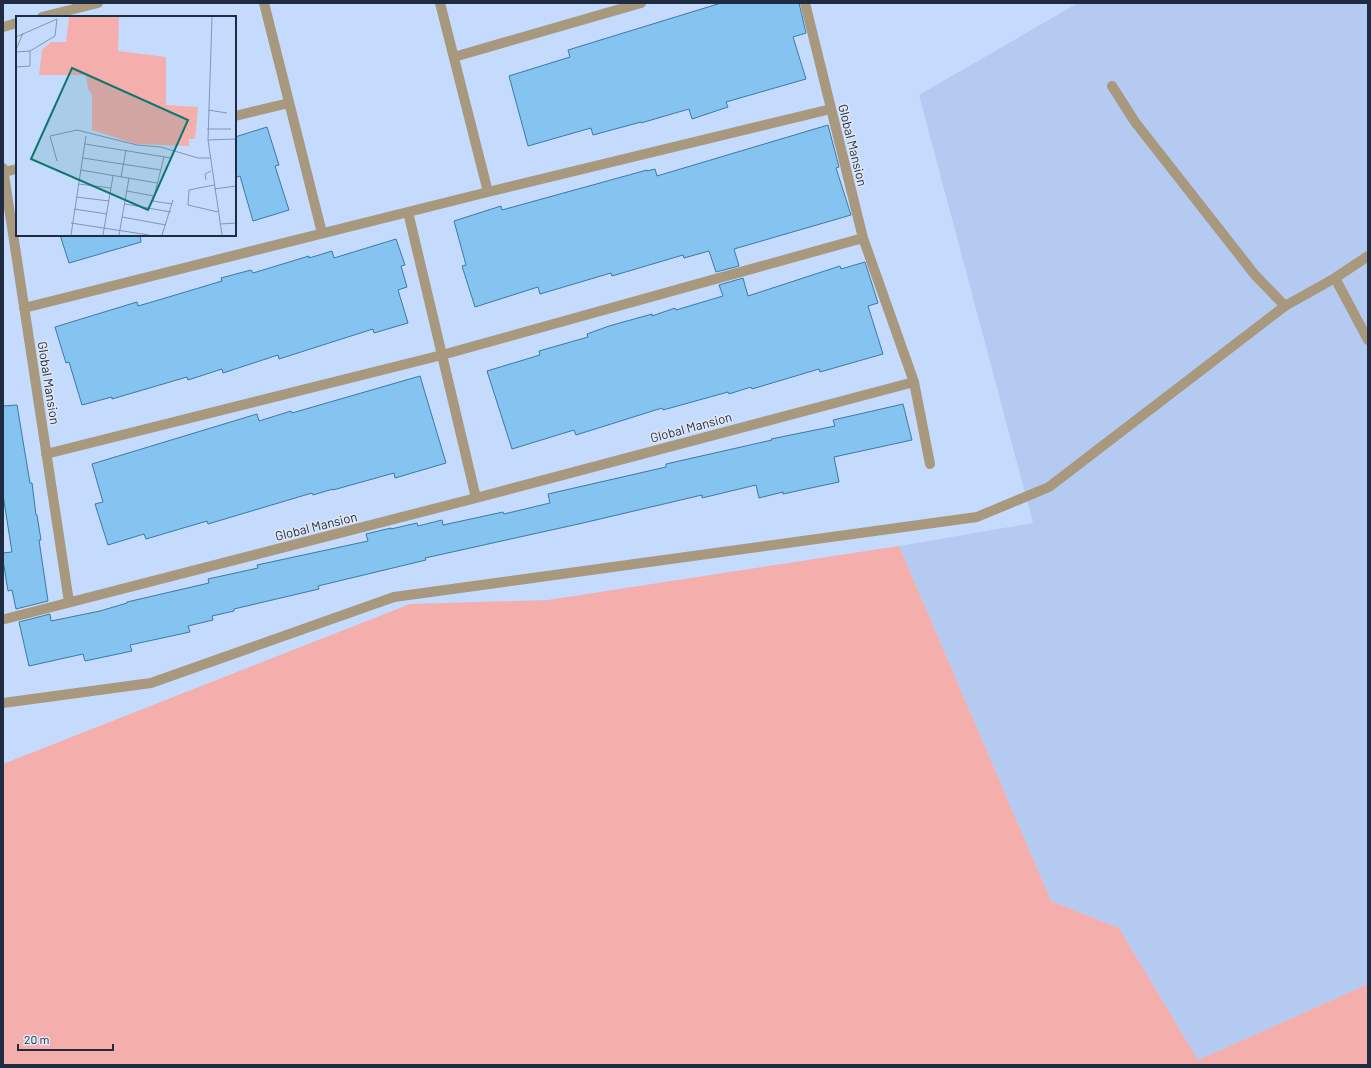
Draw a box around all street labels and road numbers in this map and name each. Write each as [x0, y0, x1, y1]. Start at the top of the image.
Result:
street label: Global Mansion [835, 102, 871, 188]
street label: Global Mansion [35, 340, 63, 426]
street label: Global Mansion [648, 408, 734, 446]
street label: Global Mansion [273, 508, 359, 544]

